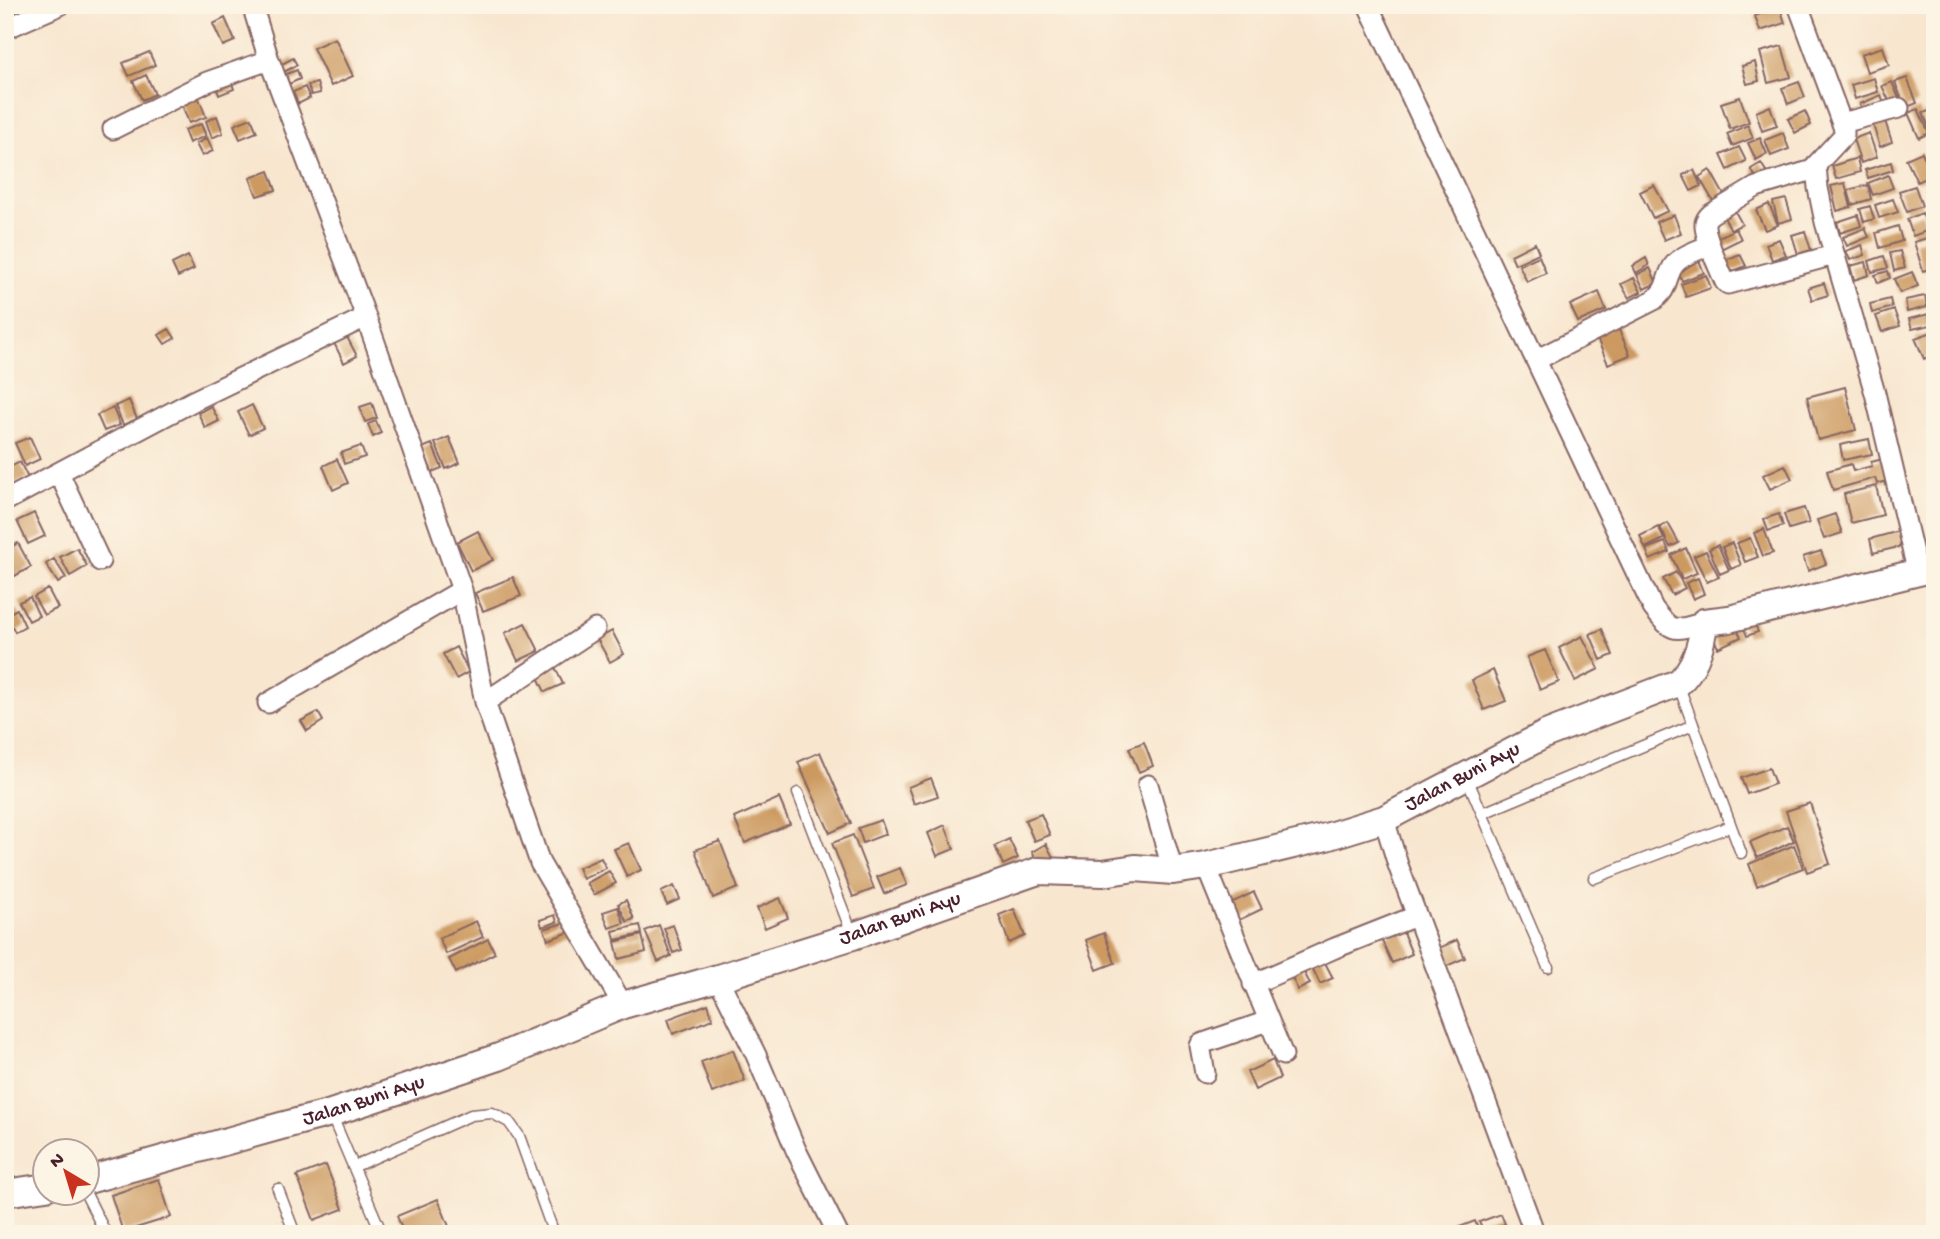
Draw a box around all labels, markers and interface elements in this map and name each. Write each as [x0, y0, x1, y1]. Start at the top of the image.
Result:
street label: Jalan Buni Ayu [1401, 737, 1525, 818]
street label: Jalan Buni Ayu [837, 886, 964, 952]
street label: Jalan Buni Ayu [300, 1070, 428, 1132]
north arrow [32, 1138, 102, 1208]
text: N [46, 1148, 70, 1174]

